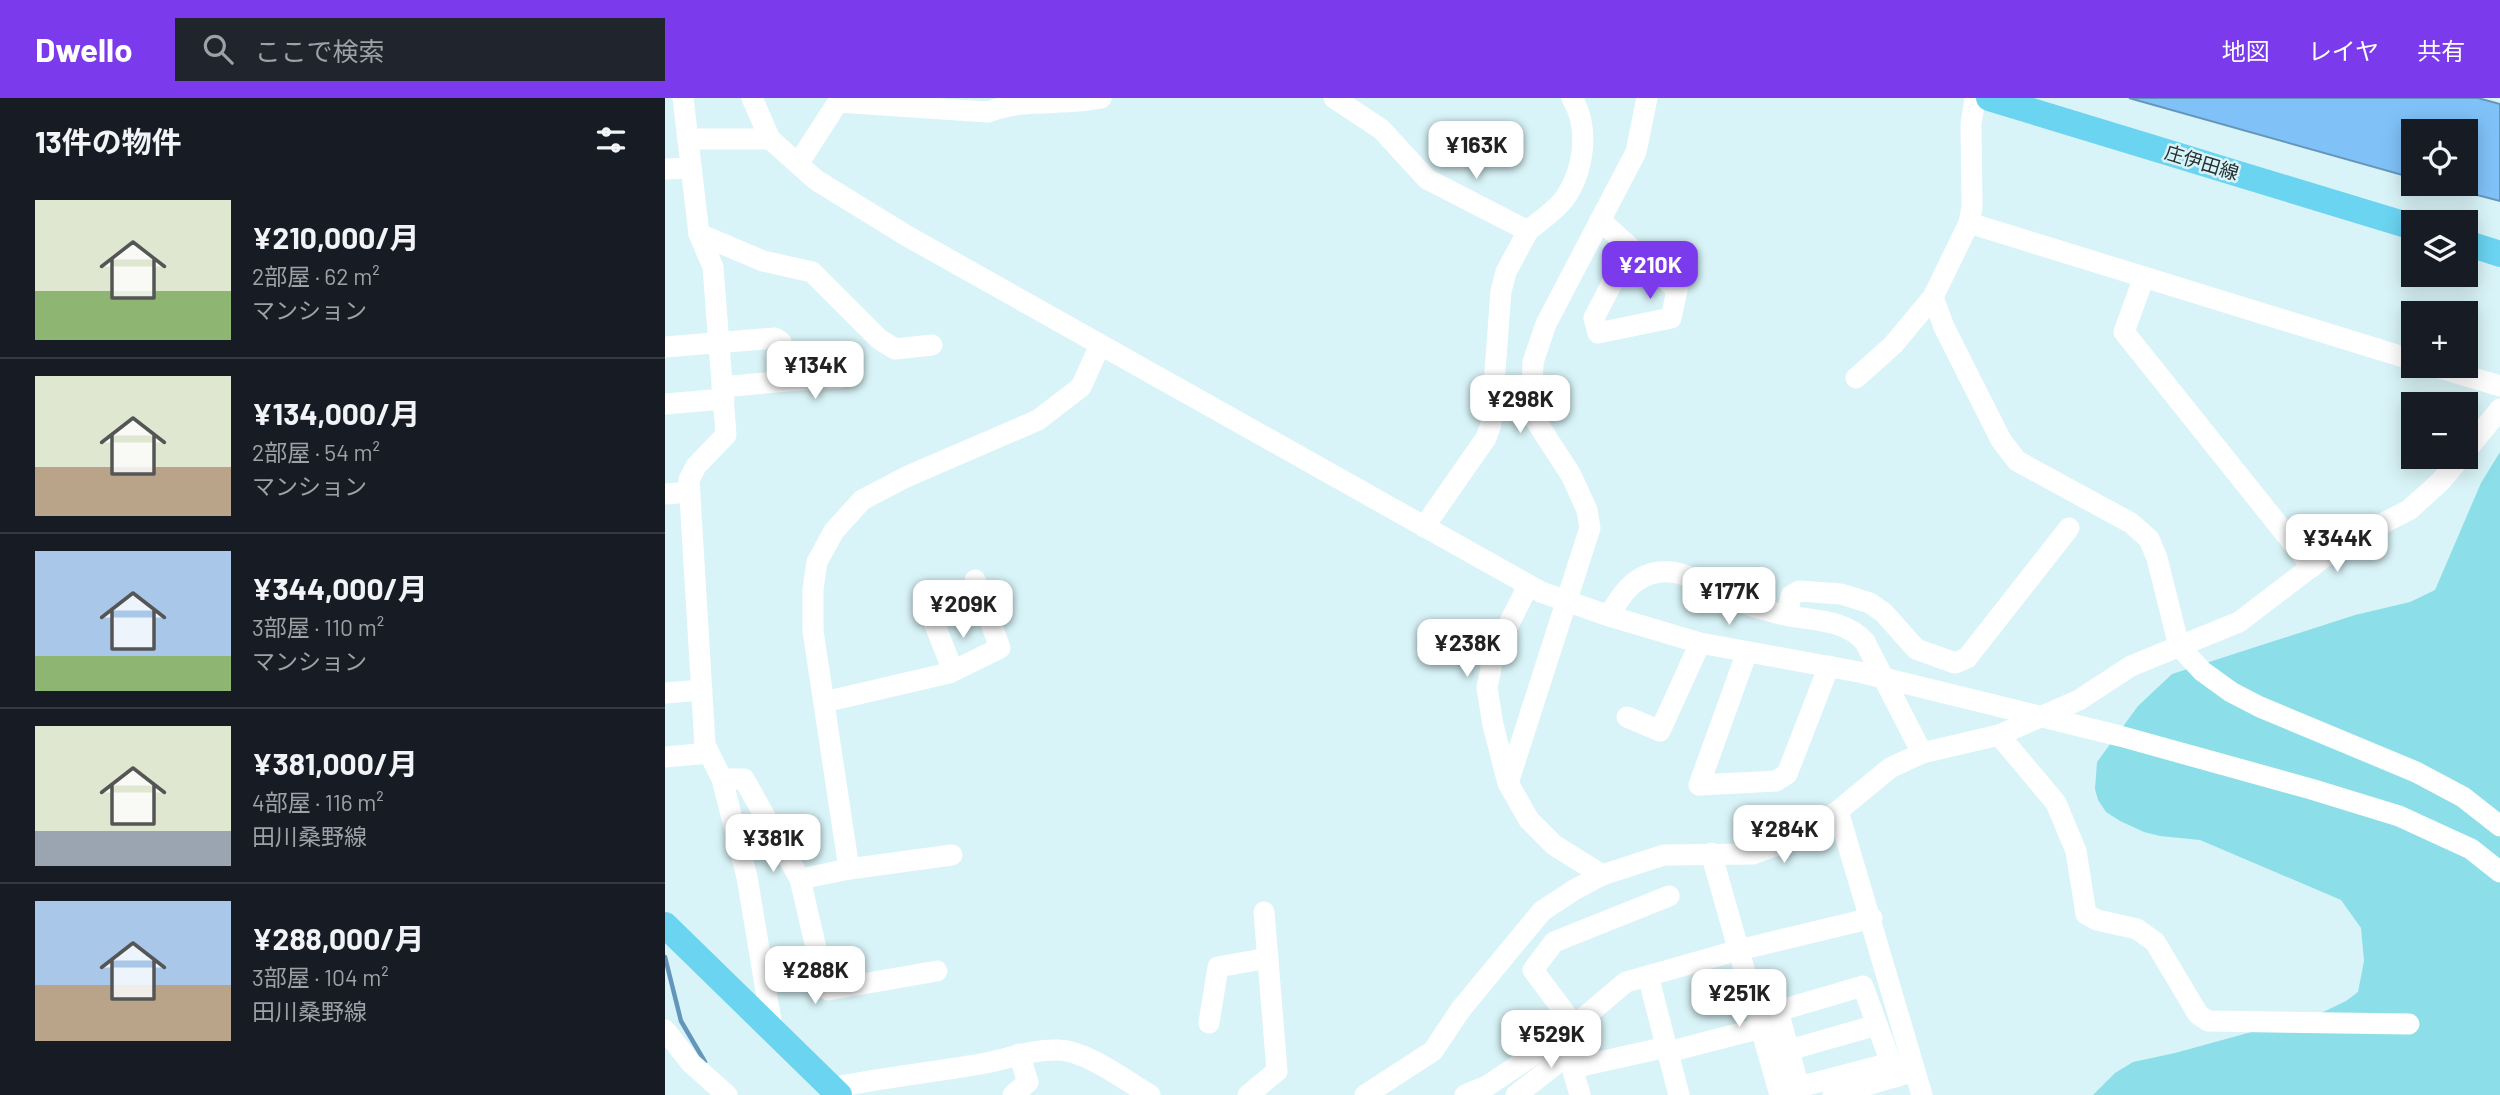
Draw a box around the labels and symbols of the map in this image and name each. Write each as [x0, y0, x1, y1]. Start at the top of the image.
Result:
pin: ¥163K [1427, 122, 1525, 181]
street label: 庄伊田線 [2162, 140, 2242, 184]
pin: ¥210K [1601, 242, 1699, 301]
pin: ¥134K [766, 342, 864, 401]
pin: ¥298K [1471, 376, 1569, 435]
pin: ¥344K [2288, 514, 2386, 574]
pin: ¥177K [1680, 568, 1778, 627]
pin: ¥209K [914, 580, 1012, 640]
pin: ¥238K [1418, 620, 1516, 679]
pin: ¥284K [1735, 806, 1833, 865]
pin: ¥381K [724, 814, 822, 874]
pin: ¥288K [766, 946, 864, 1006]
pin: ¥251K [1690, 970, 1788, 1029]
pin: ¥529K [1502, 1010, 1600, 1070]

